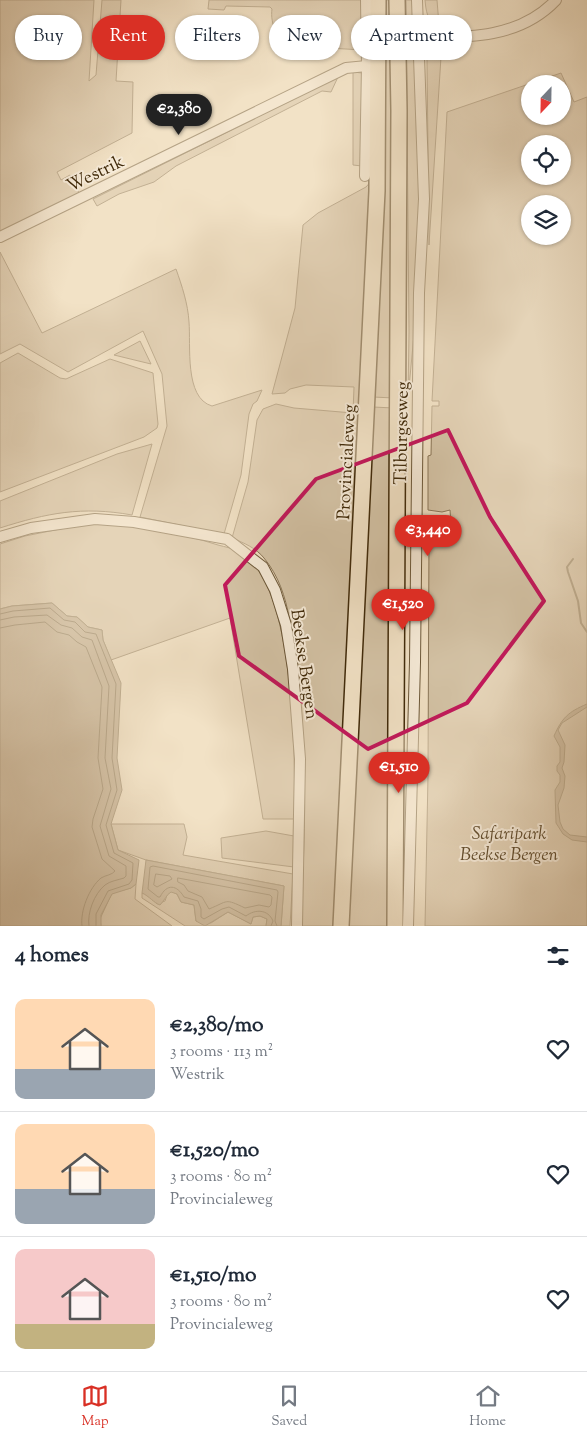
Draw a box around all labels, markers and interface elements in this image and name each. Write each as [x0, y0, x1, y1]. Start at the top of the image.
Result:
chip: Buy [15, 15, 82, 60]
chip: Rent [92, 15, 165, 60]
chip: Filters [175, 15, 259, 60]
chip: New [269, 15, 341, 60]
chip: Apartment [351, 15, 472, 60]
north arrow [521, 75, 571, 125]
map controls [521, 75, 571, 245]
pin: €2,380 [138, 94, 220, 136]
text: €2,380 [157, 98, 201, 121]
button: locate [521, 135, 571, 185]
street label: Westrik [63, 150, 129, 200]
button: layers [521, 195, 571, 245]
street label: Tilburgseweg [389, 381, 417, 485]
street label: Provincialeweg [332, 403, 364, 520]
pin: €3,440 [387, 514, 469, 557]
text: €3,440 [406, 519, 450, 542]
pin: €1,520 [362, 588, 444, 631]
text: €1,520 [383, 593, 424, 616]
street label: Beekse Bergen [282, 607, 324, 722]
pin: €1,510 [358, 752, 440, 794]
text: €1,510 [380, 756, 418, 779]
park label: Safaripark Beekse Bergen [460, 822, 559, 869]
text: 4 homes [15, 941, 89, 971]
icon: filters [544, 942, 572, 970]
text: €2,380/mo [170, 1011, 263, 1041]
icon: home [55, 1019, 115, 1079]
icon: heart [544, 1035, 572, 1063]
text: 3 rooms · 113 m² [170, 1041, 273, 1064]
text: Westrik [170, 1064, 225, 1087]
text: €1,520/mo [170, 1136, 259, 1166]
icon: home [55, 1144, 115, 1204]
icon: heart [544, 1160, 572, 1188]
text: 3 rooms · 80 m² [170, 1166, 272, 1189]
text: Provincialeweg [170, 1189, 273, 1212]
text: €1,510/mo [170, 1261, 256, 1291]
icon: home [55, 1269, 115, 1329]
icon: heart [544, 1285, 572, 1313]
text: 3 rooms · 80 m² [170, 1291, 272, 1314]
text: Provincialeweg [170, 1314, 273, 1337]
tab: Map [81, 1382, 109, 1432]
tab: Saved [271, 1382, 307, 1432]
tab: Home [469, 1382, 506, 1432]

